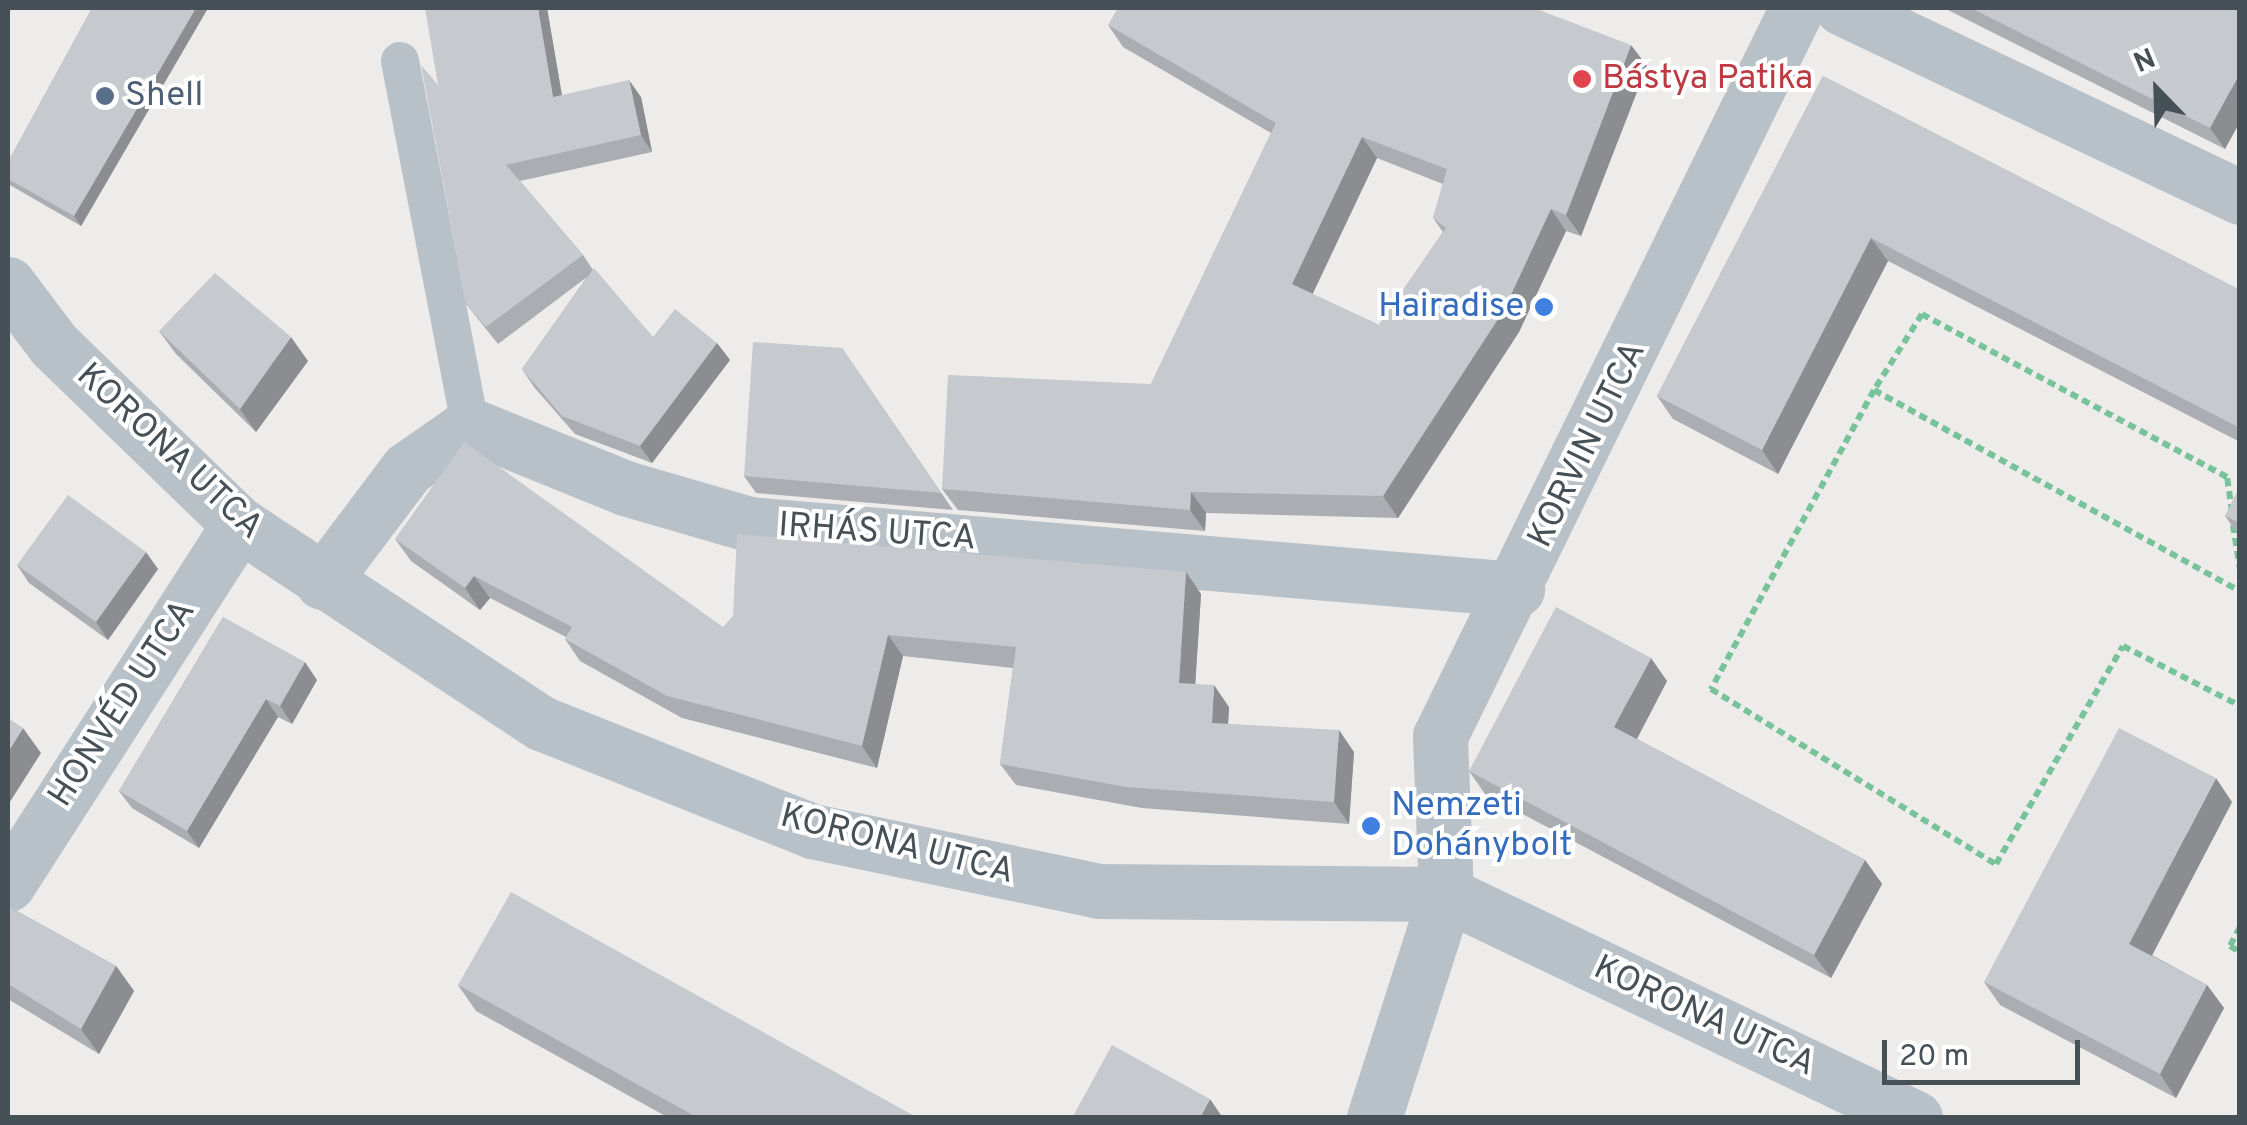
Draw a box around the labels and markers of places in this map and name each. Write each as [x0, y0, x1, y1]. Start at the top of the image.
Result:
place label: Bástya Patika [1602, 58, 1813, 100]
marker: Bástya Patika [1571, 68, 1593, 90]
place label: Shell [125, 75, 203, 117]
marker: Shell [94, 85, 116, 107]
place label: Hairadise [1378, 286, 1524, 328]
marker: Hairadise [1533, 296, 1555, 318]
place label: Nemzeti Dohánybolt [1391, 785, 1572, 867]
marker: Nemzeti Dohánybolt [1360, 815, 1382, 837]

